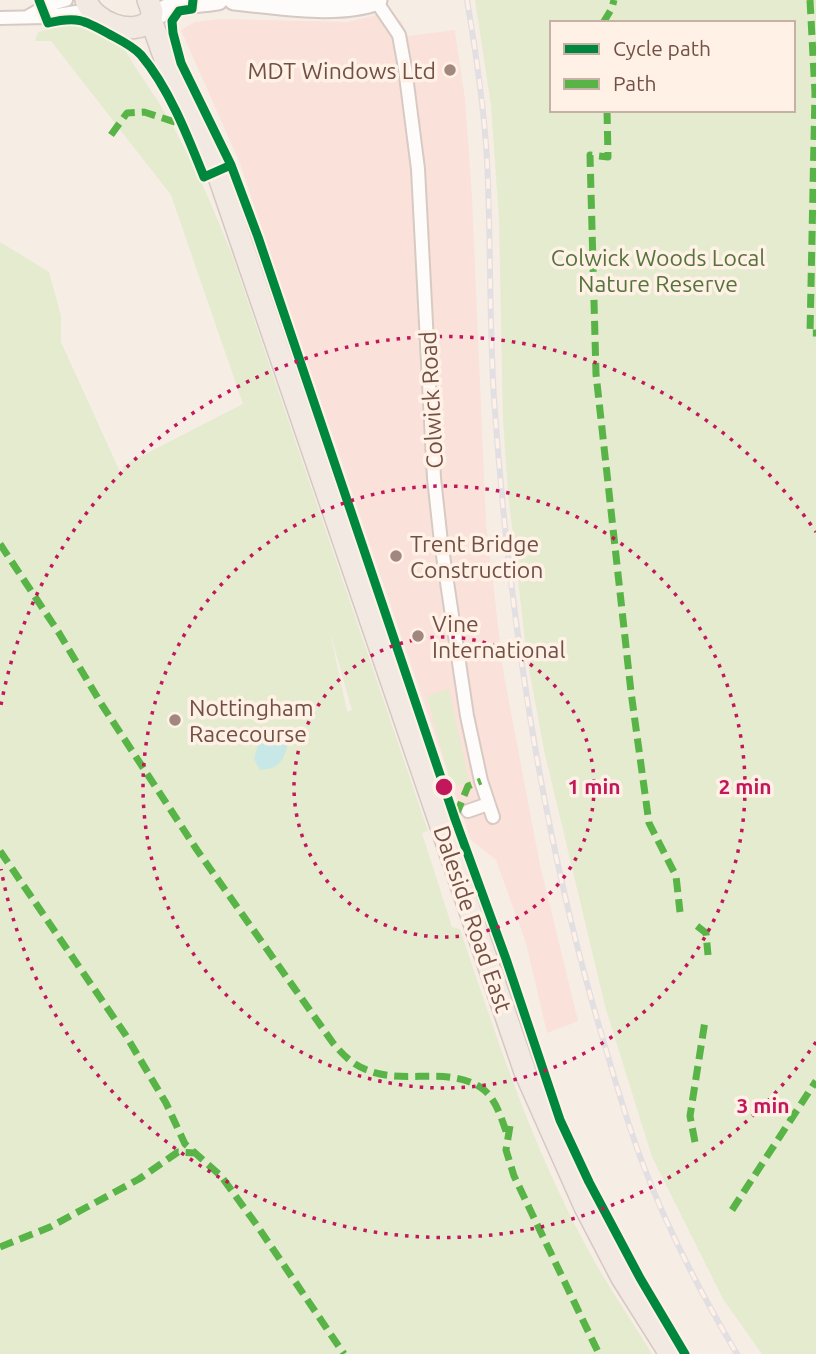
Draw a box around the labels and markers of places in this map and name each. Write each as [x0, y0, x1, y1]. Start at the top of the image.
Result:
place label: MDT Windows Ltd [248, 58, 436, 83]
marker: MDT Windows Ltd [442, 62, 458, 78]
place label: Trent Bridge Construction [410, 531, 543, 582]
marker: Trent Bridge Construction [388, 548, 404, 564]
place label: Vine International [432, 611, 565, 662]
marker: Vine International [410, 628, 426, 644]
place label: Nottingham Racecourse [189, 695, 314, 746]
marker: Nottingham Racecourse [167, 712, 183, 728]
centre of rings [432, 775, 456, 799]

